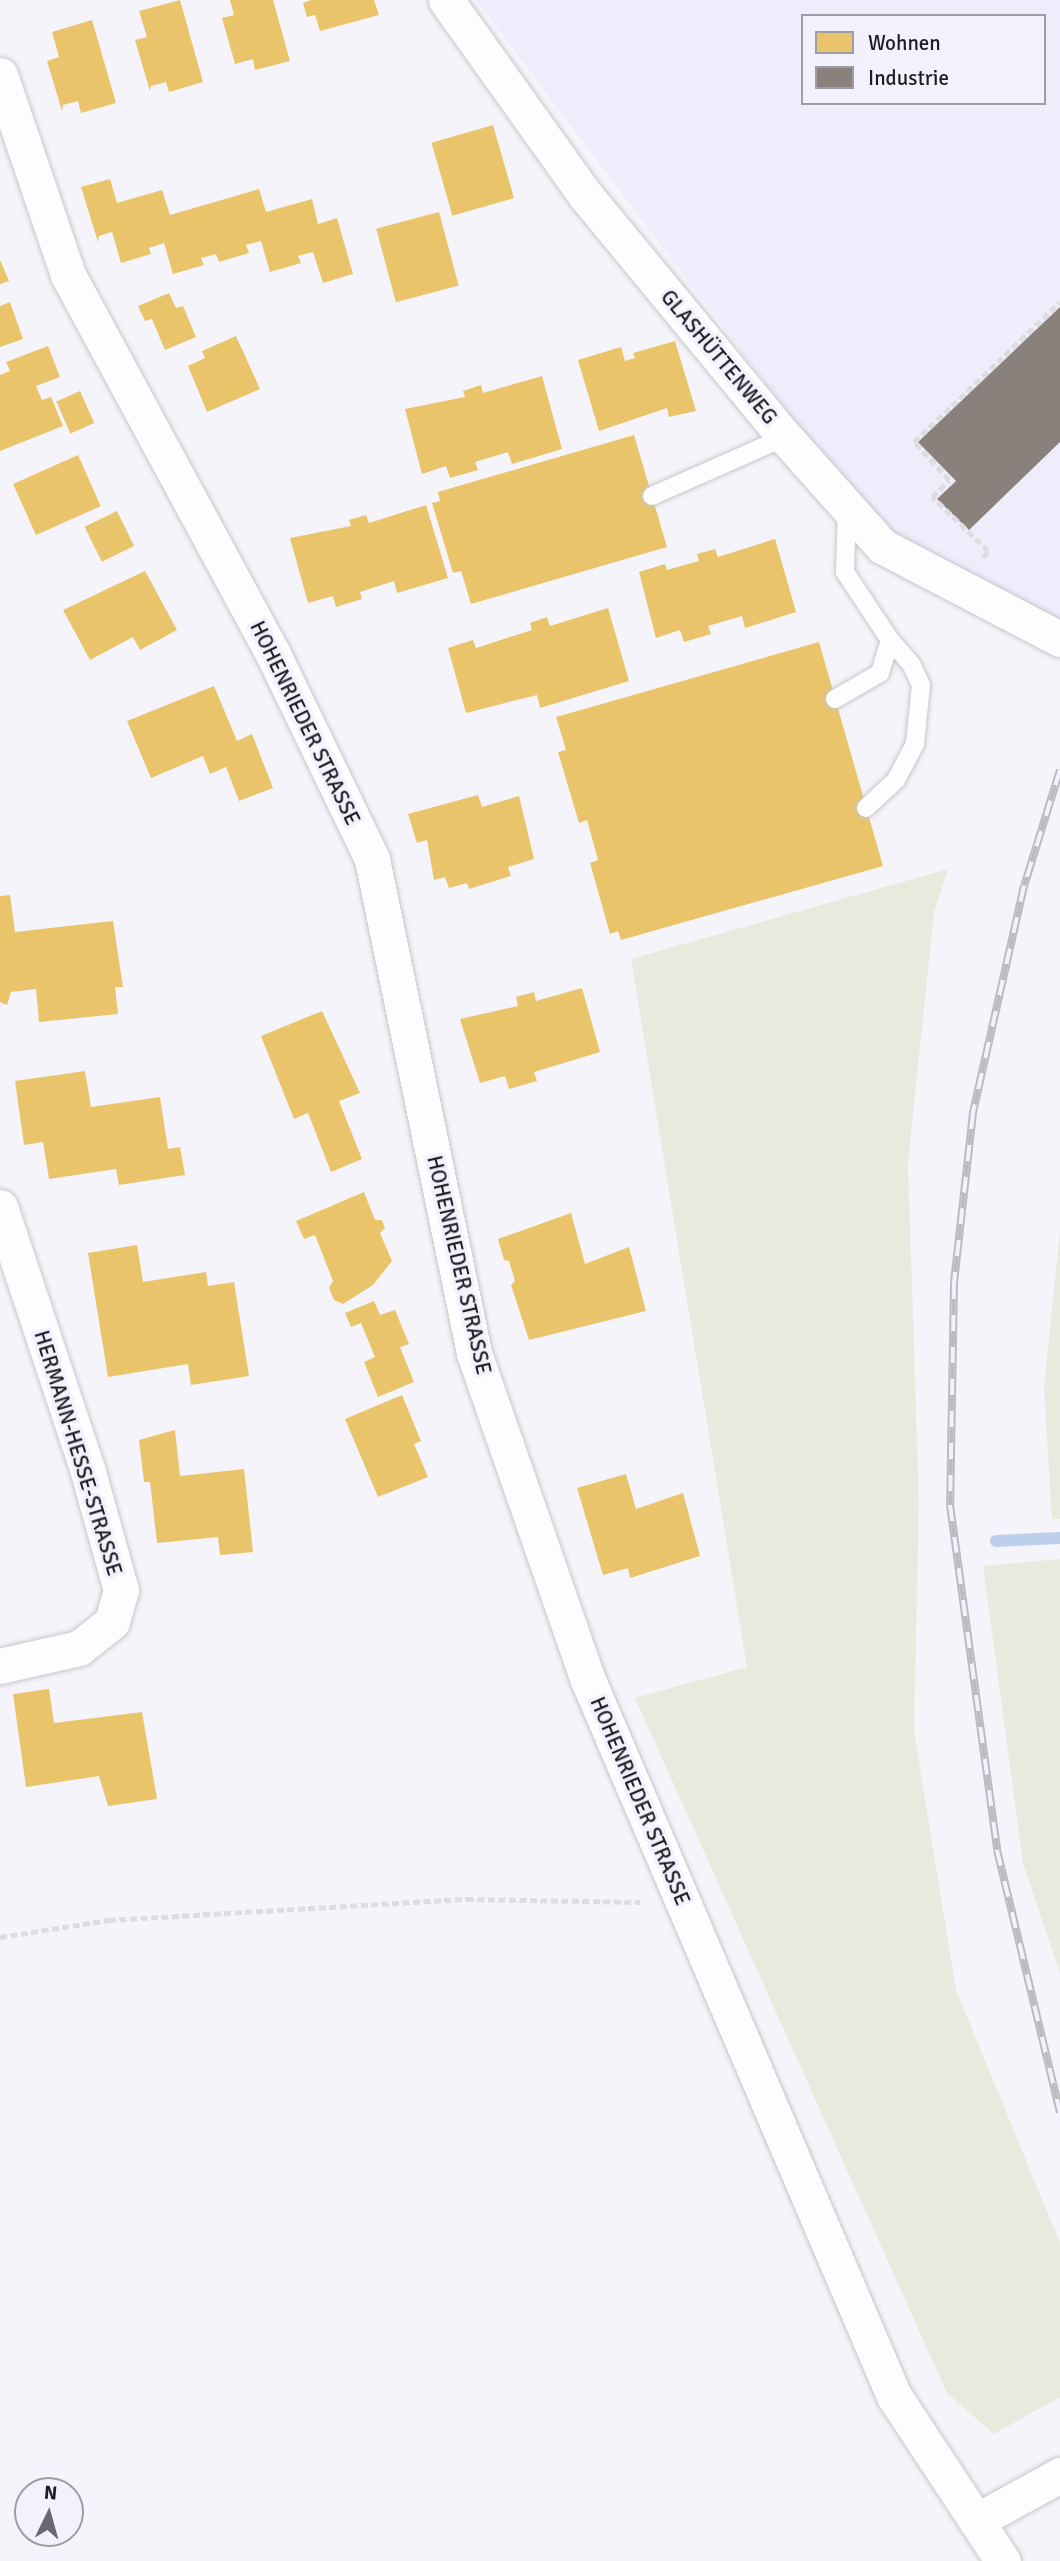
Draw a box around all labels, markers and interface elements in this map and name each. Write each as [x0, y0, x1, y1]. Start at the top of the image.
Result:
legend [801, 14, 1046, 105]
text: Wohnen [868, 30, 941, 56]
text: Industrie [868, 65, 949, 91]
street label: GLASHÜTTENWEG [656, 285, 782, 429]
street label: HOHENRIEDER STRASSE [245, 617, 365, 829]
street label: HOHENRIEDER STRASSE [422, 1153, 496, 1377]
street label: HERMANN-HESSE-STRASSE [29, 1327, 127, 1579]
street label: HOHENRIEDER STRASSE [585, 1693, 695, 1909]
north arrow [14, 2477, 84, 2547]
text: N [43, 2481, 58, 2506]

